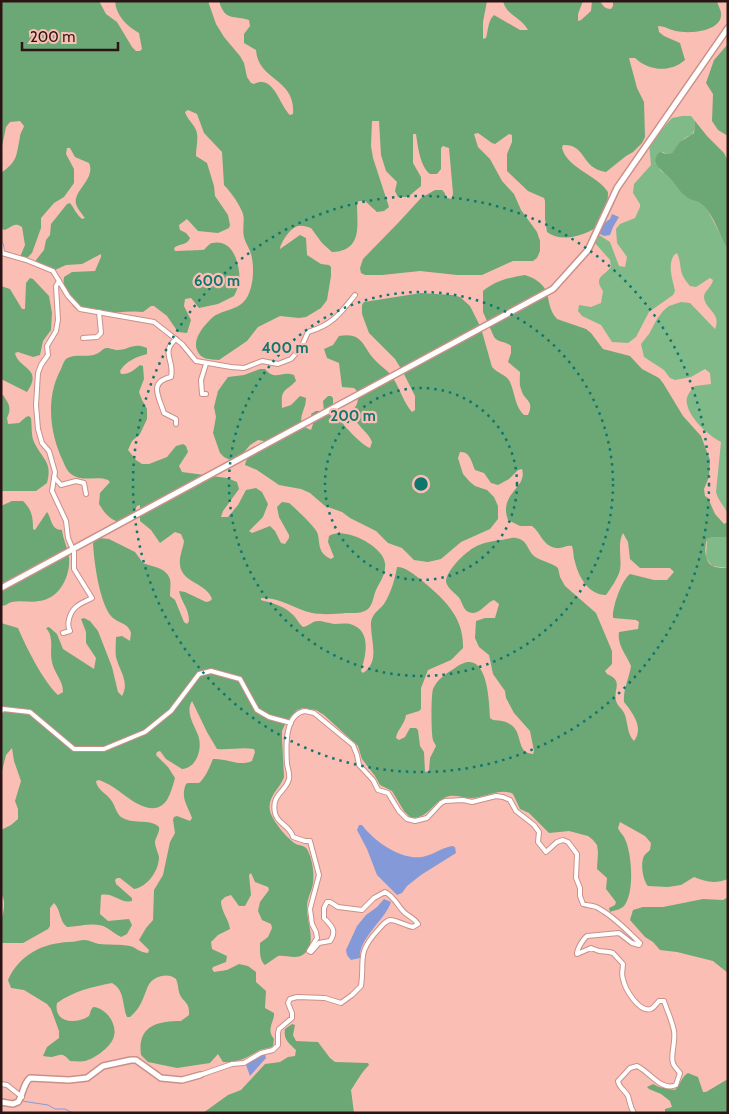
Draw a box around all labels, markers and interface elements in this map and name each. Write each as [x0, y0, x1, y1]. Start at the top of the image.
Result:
scale bar [22, 20, 119, 52]
text: 200 m [30, 28, 75, 46]
text: 600 m [194, 272, 240, 290]
text: 400 m [262, 339, 308, 357]
text: 200 m [330, 407, 376, 425]
centre of rings [412, 475, 430, 493]

